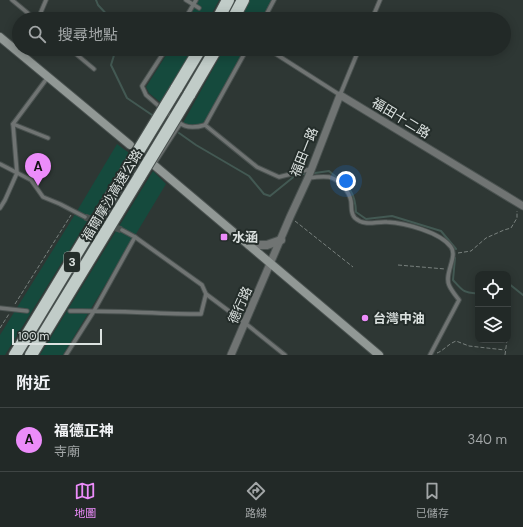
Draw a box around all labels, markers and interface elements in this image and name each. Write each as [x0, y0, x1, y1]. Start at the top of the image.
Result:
search box [12, 12, 511, 56]
icon: search [26, 23, 48, 45]
text: 搜尋地點 [58, 25, 118, 45]
street label: 福田十二路 [369, 94, 433, 142]
street label: 福田一路 [286, 125, 322, 179]
street label: 福爾摩沙高速公路 [78, 146, 146, 244]
pin: A [25, 153, 51, 186]
your location [336, 171, 356, 191]
place label: 水涵 [232, 229, 258, 246]
marker: 水涵 [219, 232, 229, 242]
road number: 3 [64, 252, 80, 272]
map controls [475, 271, 511, 343]
button: locate [475, 271, 511, 307]
street label: 德行路 [224, 284, 256, 326]
button: layers [475, 307, 511, 343]
place label: 台灣中油 [373, 310, 425, 327]
marker: 台灣中油 [360, 313, 370, 323]
scale bar [12, 327, 102, 346]
text: 100 m [18, 329, 49, 343]
text: 附近 [16, 372, 50, 394]
text: 福德正神 [54, 421, 114, 441]
text: A [24, 431, 34, 448]
text: 340 m [467, 431, 507, 448]
text: 寺廟 [54, 443, 80, 460]
tab: 地圖 [74, 480, 96, 520]
tab: 路線 [245, 480, 267, 520]
tab: 已儲存 [416, 480, 449, 520]

